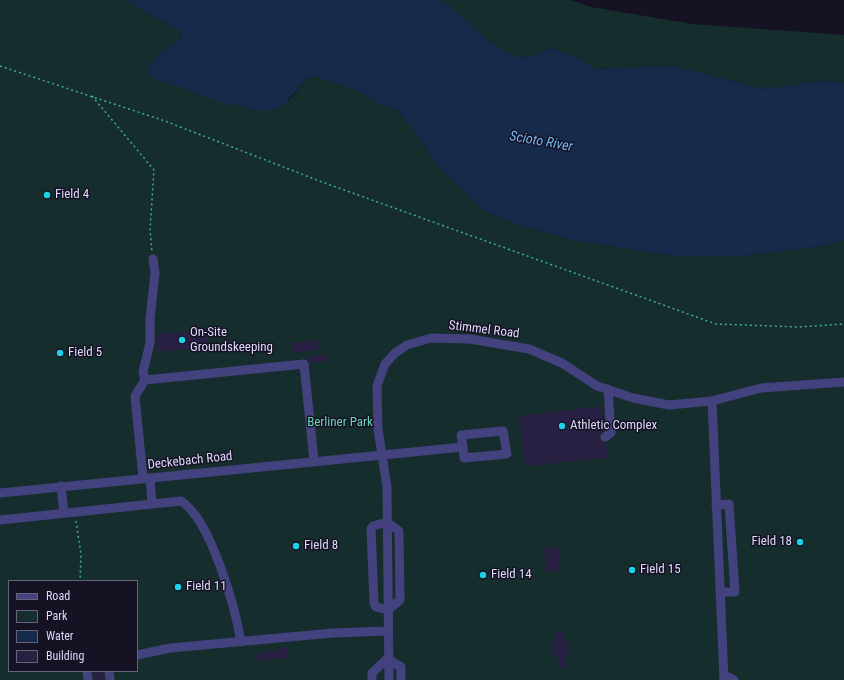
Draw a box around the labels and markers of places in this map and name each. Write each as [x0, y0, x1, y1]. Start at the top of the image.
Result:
place label: Field 4 [55, 187, 89, 203]
marker: Field 4 [42, 190, 52, 200]
place label: On-Site Groundskeeping [190, 325, 273, 356]
marker: On-Site Groundskeeping [177, 335, 187, 345]
place label: Field 5 [68, 345, 102, 361]
marker: Field 5 [55, 348, 65, 358]
place label: Athletic Complex [570, 418, 657, 434]
marker: Athletic Complex [557, 421, 567, 431]
place label: Field 18 [751, 534, 792, 550]
marker: Field 18 [795, 537, 805, 547]
place label: Field 8 [304, 538, 338, 554]
marker: Field 8 [291, 541, 301, 551]
place label: Field 15 [640, 562, 681, 578]
marker: Field 15 [627, 565, 637, 575]
place label: Field 14 [491, 567, 532, 583]
marker: Field 14 [478, 570, 488, 580]
place label: Field 11 [186, 579, 227, 595]
marker: Field 11 [173, 582, 183, 592]

